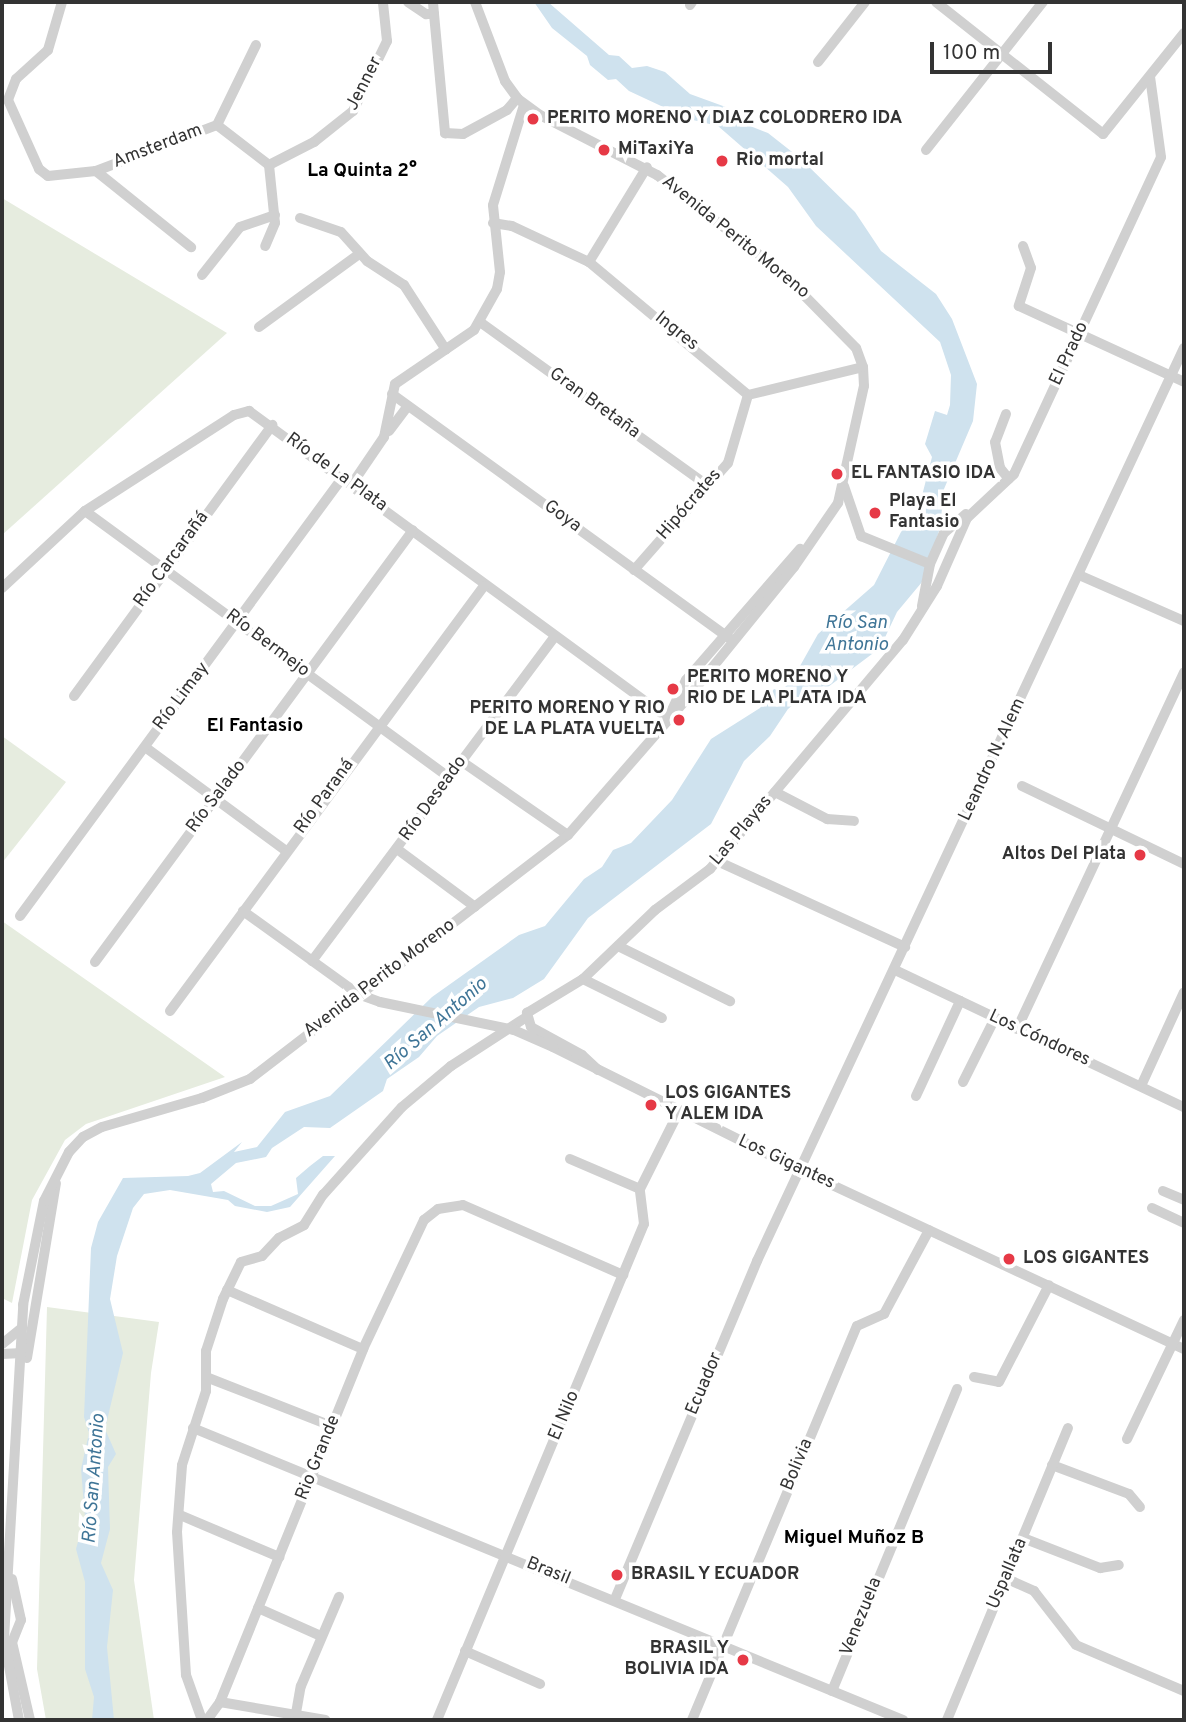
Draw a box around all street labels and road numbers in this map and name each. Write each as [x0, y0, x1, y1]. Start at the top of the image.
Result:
street label: Jenner [342, 54, 388, 114]
street label: Amsterdam [110, 120, 206, 174]
street label: Avenida Perito Moreno [657, 172, 813, 304]
street label: Ingres [650, 308, 702, 356]
street label: El Prado [1046, 319, 1094, 389]
street label: Gran Bretaña [544, 364, 644, 444]
street label: Río de La Plata [281, 429, 391, 517]
street label: Hipócrates [653, 465, 727, 545]
street label: Goya [539, 496, 585, 538]
street label: Río Carcarañá [130, 508, 214, 612]
street label: Río Bermejo [221, 605, 313, 683]
street label: Río Limay [149, 659, 215, 735]
street label: Leandro N. Alem [955, 695, 1031, 825]
street label: Río Deseado [396, 752, 472, 846]
street label: Río Paraná [291, 755, 359, 839]
street label: Río Salado [183, 756, 251, 838]
street label: Las Playas [706, 792, 778, 870]
street label: Avenida Perito Moreno [300, 915, 460, 1043]
street label: Los Cóndores [985, 1006, 1093, 1072]
street label: Los Gigantes [734, 1131, 838, 1195]
street label: Ecuador [682, 1349, 728, 1419]
street label: El Nilo [545, 1388, 585, 1444]
street label: Rio Grande [292, 1412, 346, 1504]
street label: Bolivia [777, 1436, 819, 1494]
street label: Uspallata [983, 1535, 1033, 1613]
street label: Brasil [523, 1553, 573, 1591]
street label: Venezuela [836, 1575, 888, 1659]

